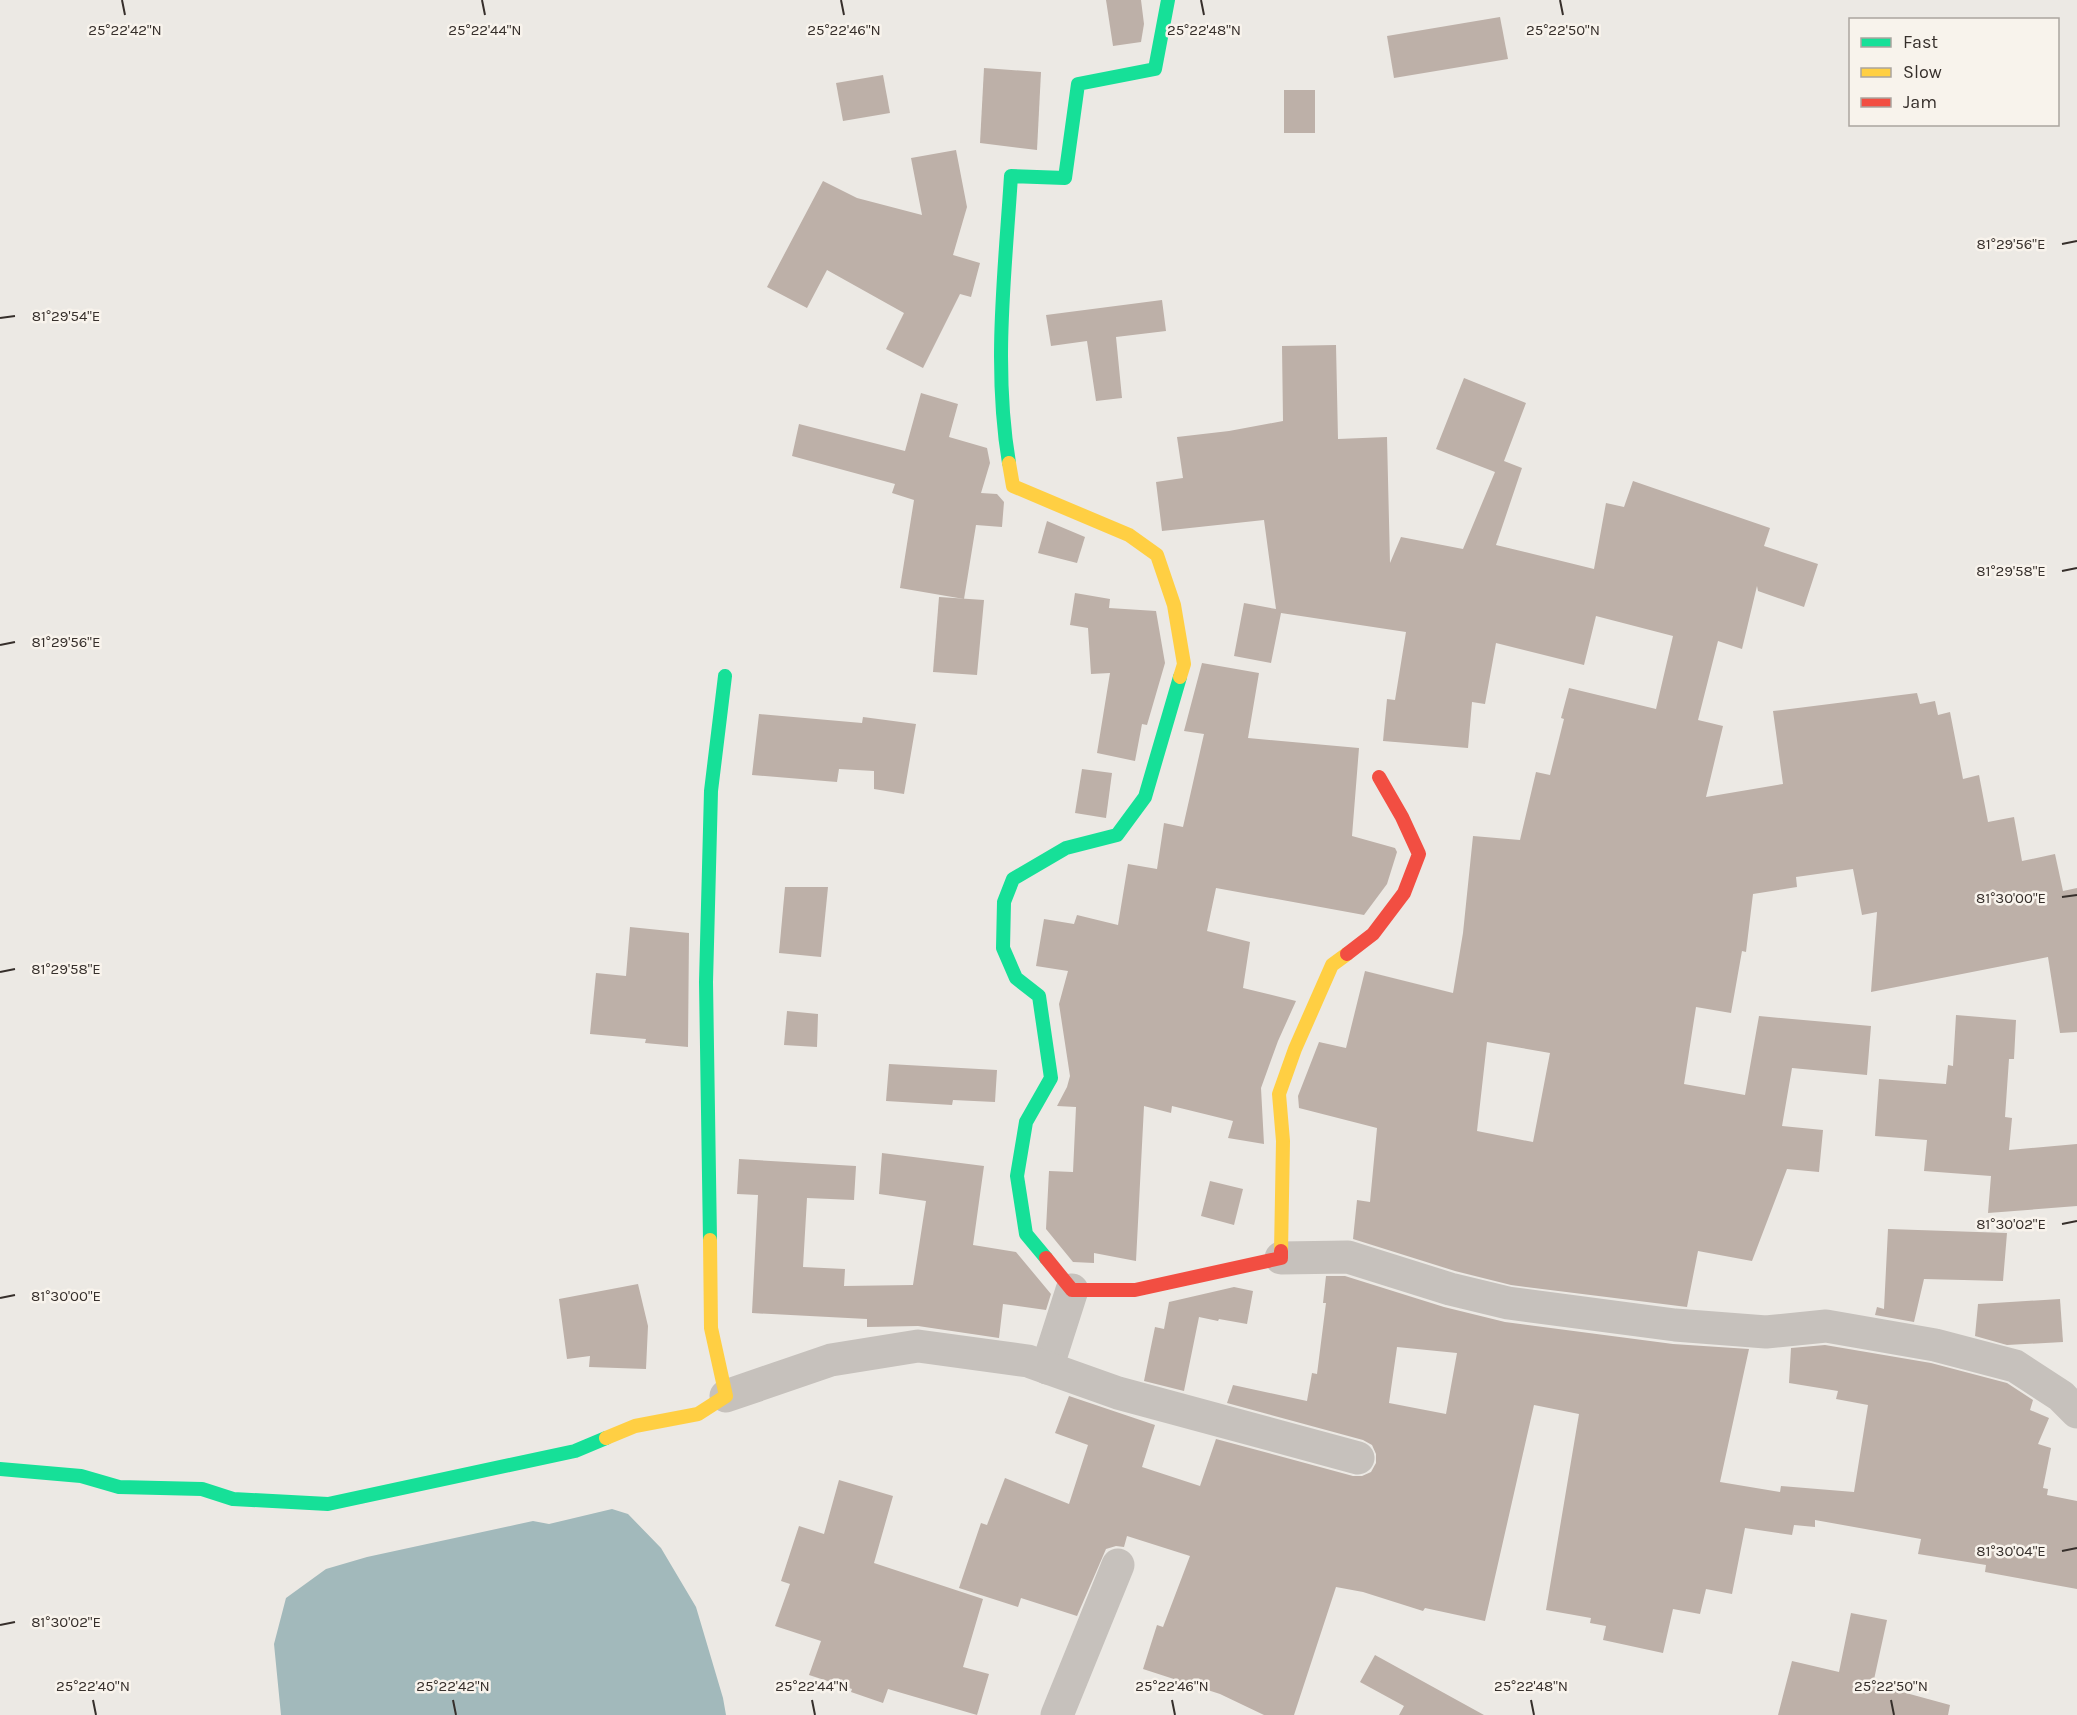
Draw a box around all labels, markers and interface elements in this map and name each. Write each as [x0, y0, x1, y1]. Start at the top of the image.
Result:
legend [1849, 18, 2059, 126]
text: 25°22'42"N [88, 21, 162, 39]
text: 25°22'44"N [448, 21, 522, 39]
text: 25°22'46"N [807, 21, 881, 39]
text: 25°22'48"N [1167, 21, 1241, 39]
text: 25°22'50"N [1526, 21, 1600, 39]
text: Fast [1903, 31, 1938, 53]
text: Slow [1903, 61, 1942, 83]
text: Jam [1903, 91, 1937, 113]
text: 81°29'56"E [1977, 235, 2045, 253]
text: 81°29'54"E [32, 307, 100, 325]
text: 81°29'58"E [1976, 562, 2046, 580]
text: 81°29'56"E [32, 633, 100, 651]
text: 81°30'00"E [1976, 889, 2046, 907]
text: 81°29'58"E [31, 960, 101, 978]
text: 81°30'02"E [1976, 1215, 2046, 1233]
text: 81°30'00"E [31, 1287, 101, 1305]
text: 81°30'04"E [1976, 1542, 2046, 1560]
text: 81°30'02"E [31, 1613, 101, 1631]
text: 25°22'40"N [56, 1677, 130, 1695]
text: 25°22'42"N [416, 1677, 490, 1695]
text: 25°22'44"N [775, 1677, 849, 1695]
text: 25°22'46"N [1135, 1677, 1209, 1695]
text: 25°22'48"N [1494, 1677, 1568, 1695]
text: 25°22'50"N [1854, 1677, 1928, 1695]

